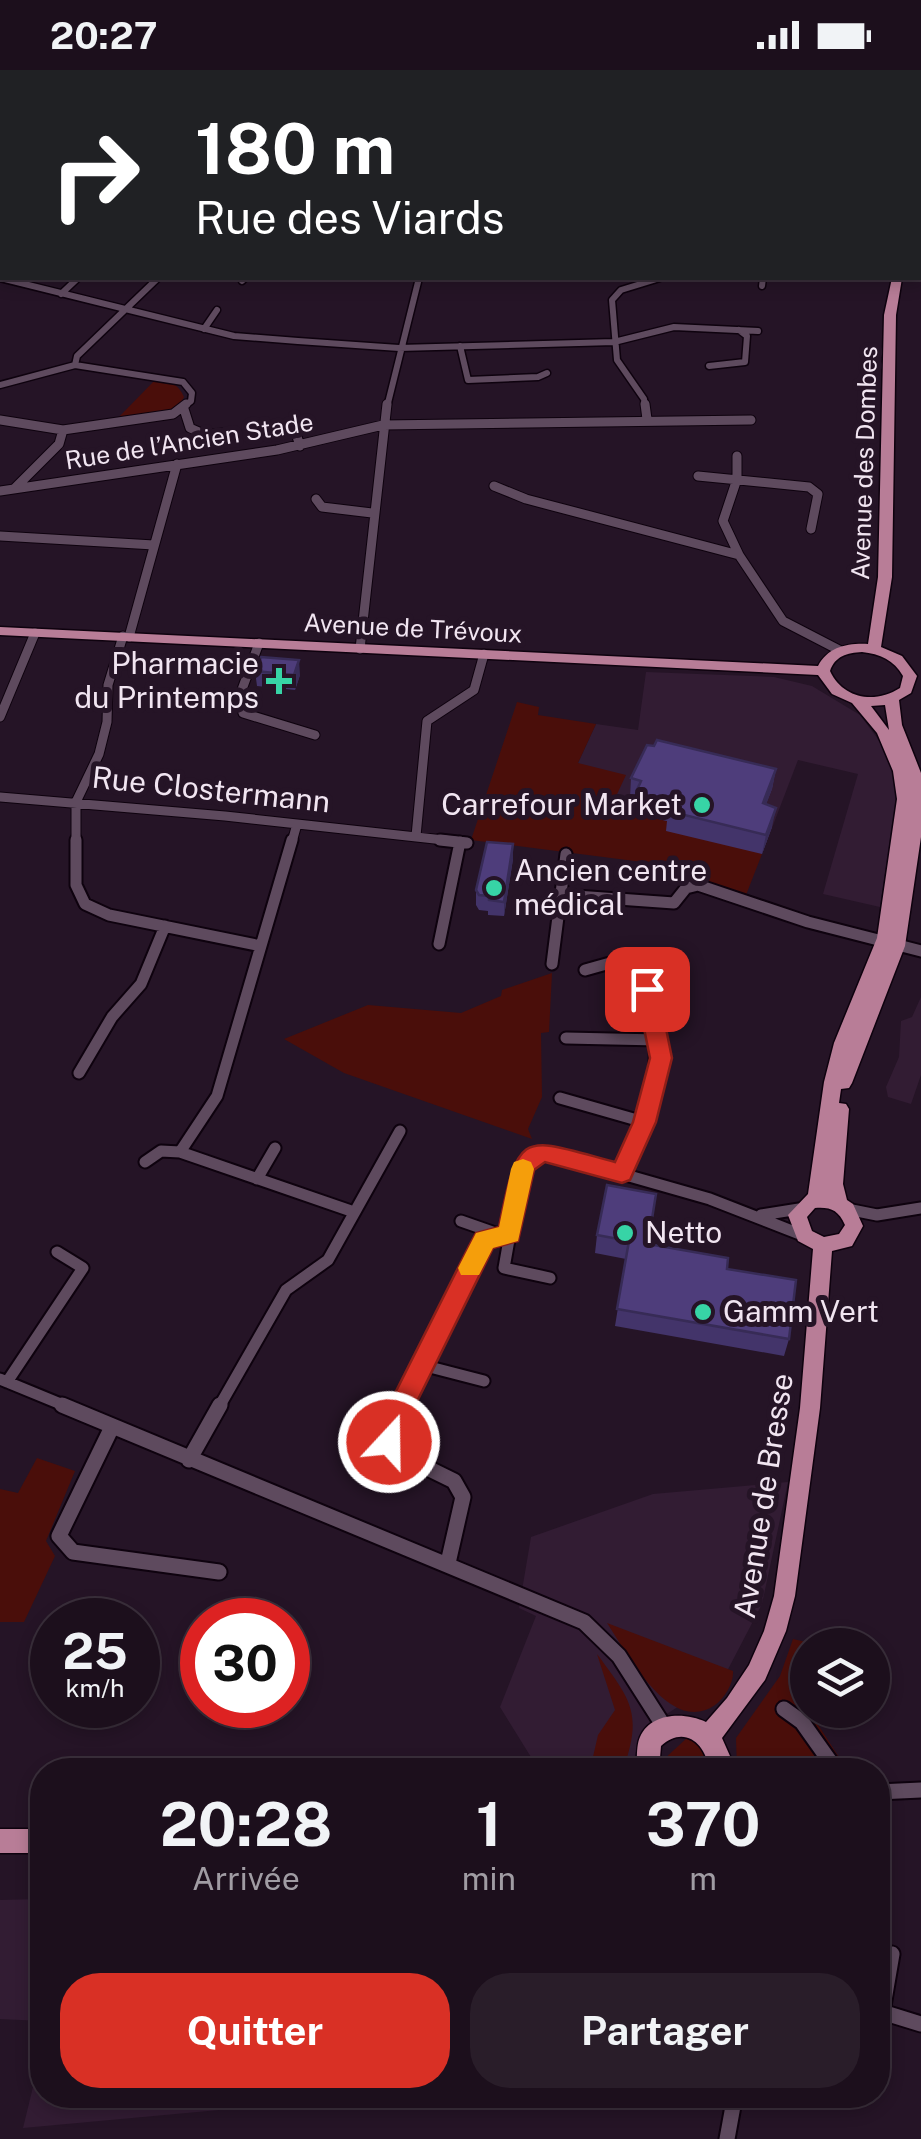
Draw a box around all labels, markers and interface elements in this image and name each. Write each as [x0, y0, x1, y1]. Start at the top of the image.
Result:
text: 20:27 [50, 13, 158, 58]
text: 180 m [195, 107, 395, 190]
icon: right [30, 110, 160, 240]
text: Rue des Viards [195, 191, 505, 244]
street label: Avenue des Dombes [845, 346, 883, 580]
street label: Rue de l’Ancien Stade [63, 407, 315, 475]
street label: Avenue de Trévoux [303, 607, 523, 649]
place label: Pharmacie du Printemps [74, 645, 259, 715]
marker: Pharmacie du Printemps [268, 670, 290, 692]
street label: Rue Clostermann [90, 759, 332, 819]
place label: Carrefour Market [441, 786, 682, 822]
marker: Carrefour Market [691, 794, 713, 816]
place label: Ancien centre médical [514, 852, 707, 922]
marker: Ancien centre médical [483, 877, 505, 899]
pin [605, 947, 690, 1032]
icon: arrive [620, 962, 675, 1017]
place label: Netto [645, 1214, 722, 1250]
marker: Netto [614, 1222, 636, 1244]
place label: Gamm Vert [723, 1293, 879, 1329]
marker: Gamm Vert [692, 1301, 714, 1323]
street label: Avenue de Bresse [726, 1371, 800, 1621]
position arrow [337, 1390, 441, 1494]
speed limit sign: 30 [180, 1598, 310, 1728]
text: 25 [62, 1621, 128, 1680]
map controls [790, 1628, 890, 1728]
button: layers [790, 1628, 890, 1728]
text: km/h [66, 1673, 124, 1703]
text: 20:28 [160, 1789, 332, 1860]
text: 1 [476, 1789, 502, 1860]
text: 370 [646, 1789, 760, 1860]
text: Arrivée [192, 1860, 300, 1897]
text: min [462, 1860, 516, 1897]
text: m [689, 1860, 717, 1897]
button: Quitter [60, 1973, 450, 2088]
button: Partager [470, 1973, 860, 2088]

